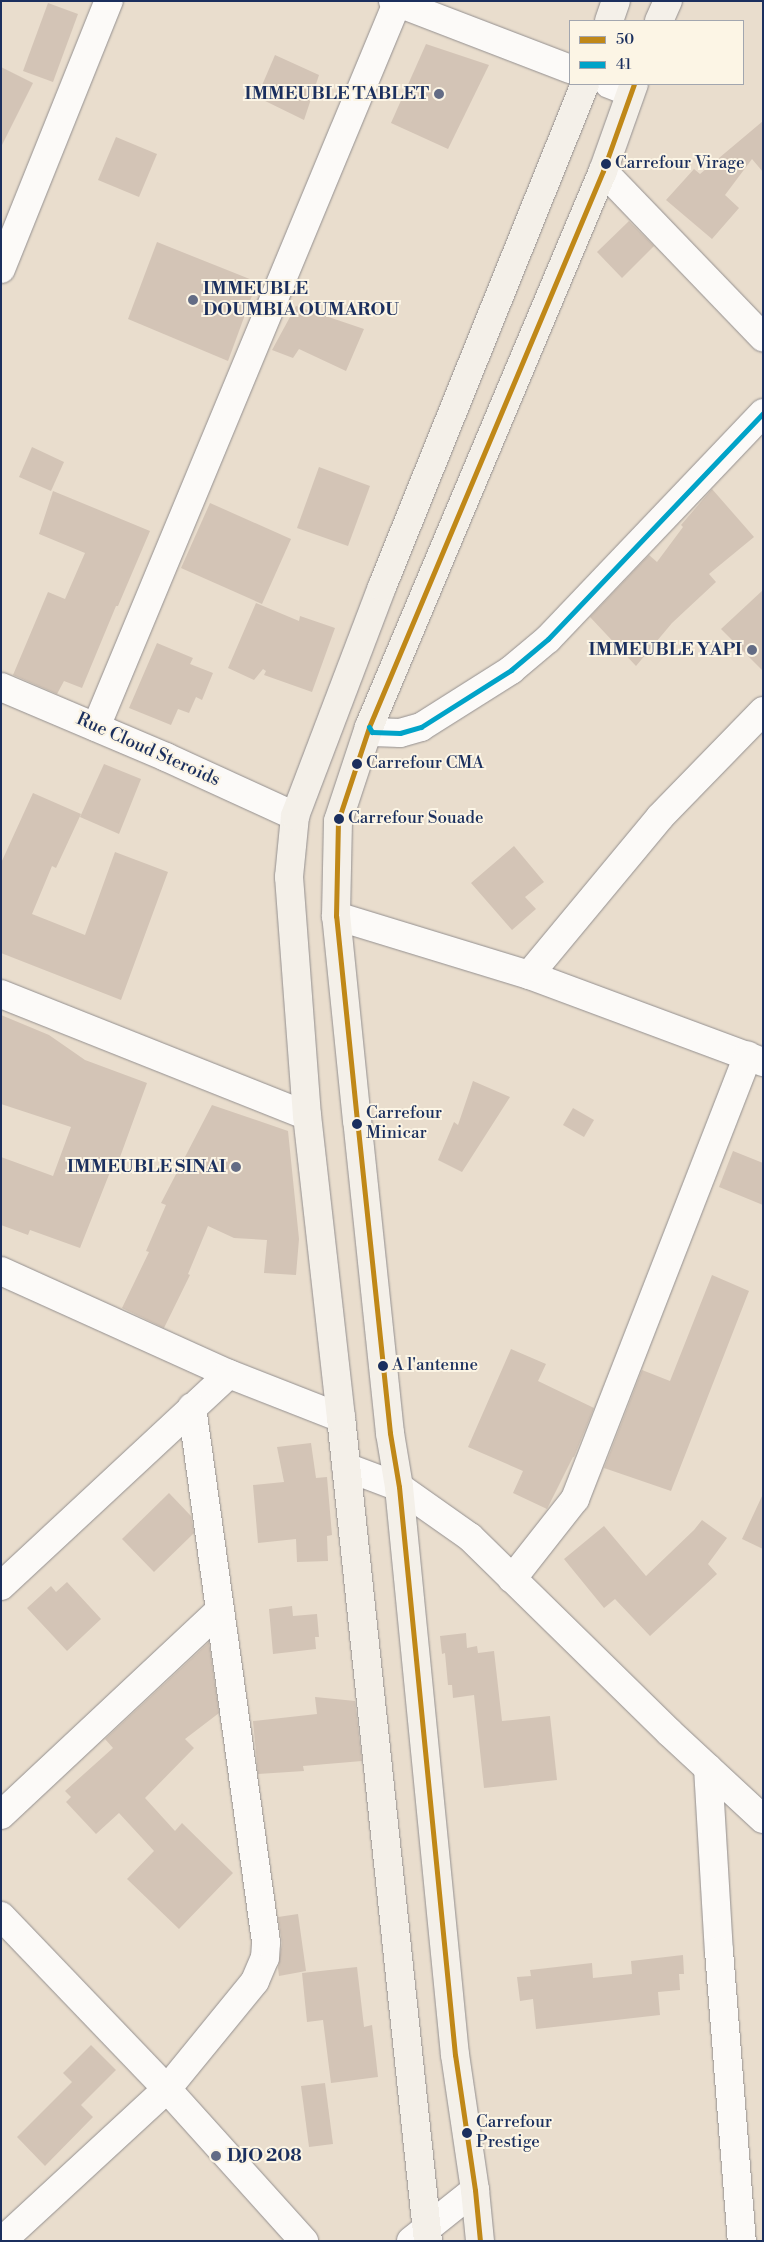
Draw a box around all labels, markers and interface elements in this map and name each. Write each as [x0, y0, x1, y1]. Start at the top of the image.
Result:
legend [569, 20, 744, 85]
text: 50 [616, 30, 634, 49]
text: 41 [616, 55, 631, 74]
place label: IMMEUBLE TABLET [244, 83, 429, 105]
marker: IMMEUBLE TABLET [433, 88, 445, 100]
place label: Carrefour Virage [615, 154, 745, 174]
marker: Carrefour Virage [601, 159, 611, 169]
place label: IMMEUBLE DOUMBIA OUMAROU [203, 279, 399, 322]
marker: IMMEUBLE DOUMBIA OUMAROU [187, 294, 199, 306]
place label: IMMEUBLE YAPI [589, 639, 742, 661]
marker: IMMEUBLE YAPI [746, 644, 758, 656]
street label: Rue Cloud Steroids [73, 709, 223, 791]
place label: Carrefour CMA [366, 754, 484, 774]
marker: Carrefour CMA [352, 759, 362, 769]
place label: Carrefour Souade [348, 809, 484, 829]
marker: Carrefour Souade [334, 814, 344, 824]
place label: Carrefour Minicar [366, 1104, 442, 1144]
marker: Carrefour Minicar [352, 1119, 362, 1129]
place label: IMMEUBLE SINAI [67, 1156, 226, 1178]
marker: IMMEUBLE SINAI [230, 1161, 242, 1173]
place label: A l'antenne [392, 1356, 478, 1376]
marker: A l'antenne [378, 1361, 388, 1371]
place label: Carrefour Prestige [476, 2113, 552, 2153]
marker: Carrefour Prestige [462, 2128, 472, 2138]
place label: DJO 208 [227, 2145, 302, 2167]
marker: DJO 208 [209, 2149, 223, 2163]

